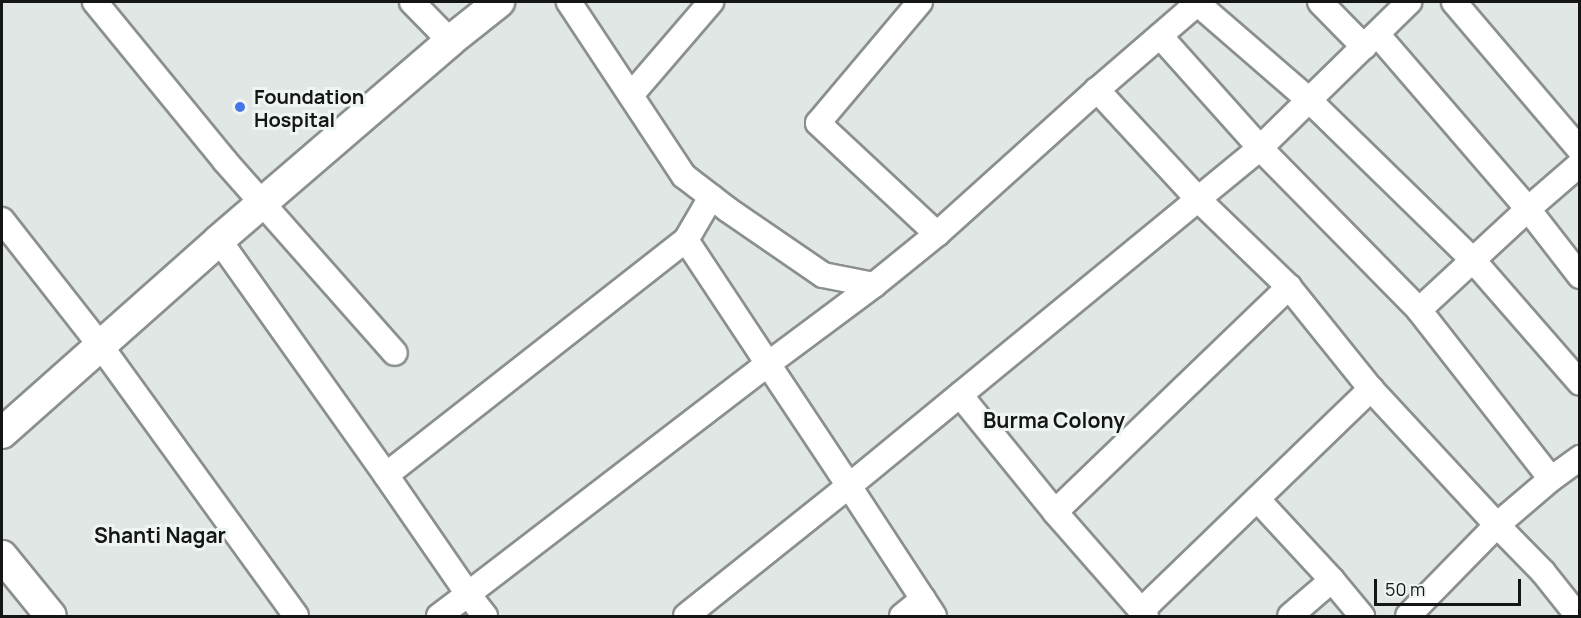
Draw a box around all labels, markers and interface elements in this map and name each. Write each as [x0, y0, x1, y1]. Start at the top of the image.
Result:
place label: Foundation Hospital [254, 84, 364, 131]
marker: Foundation Hospital [231, 98, 249, 116]
district label: Burma Colony [983, 407, 1125, 433]
district label: Shanti Nagar [94, 522, 226, 548]
scale bar [1377, 567, 1524, 605]
text: 50 m [1385, 577, 1425, 601]

